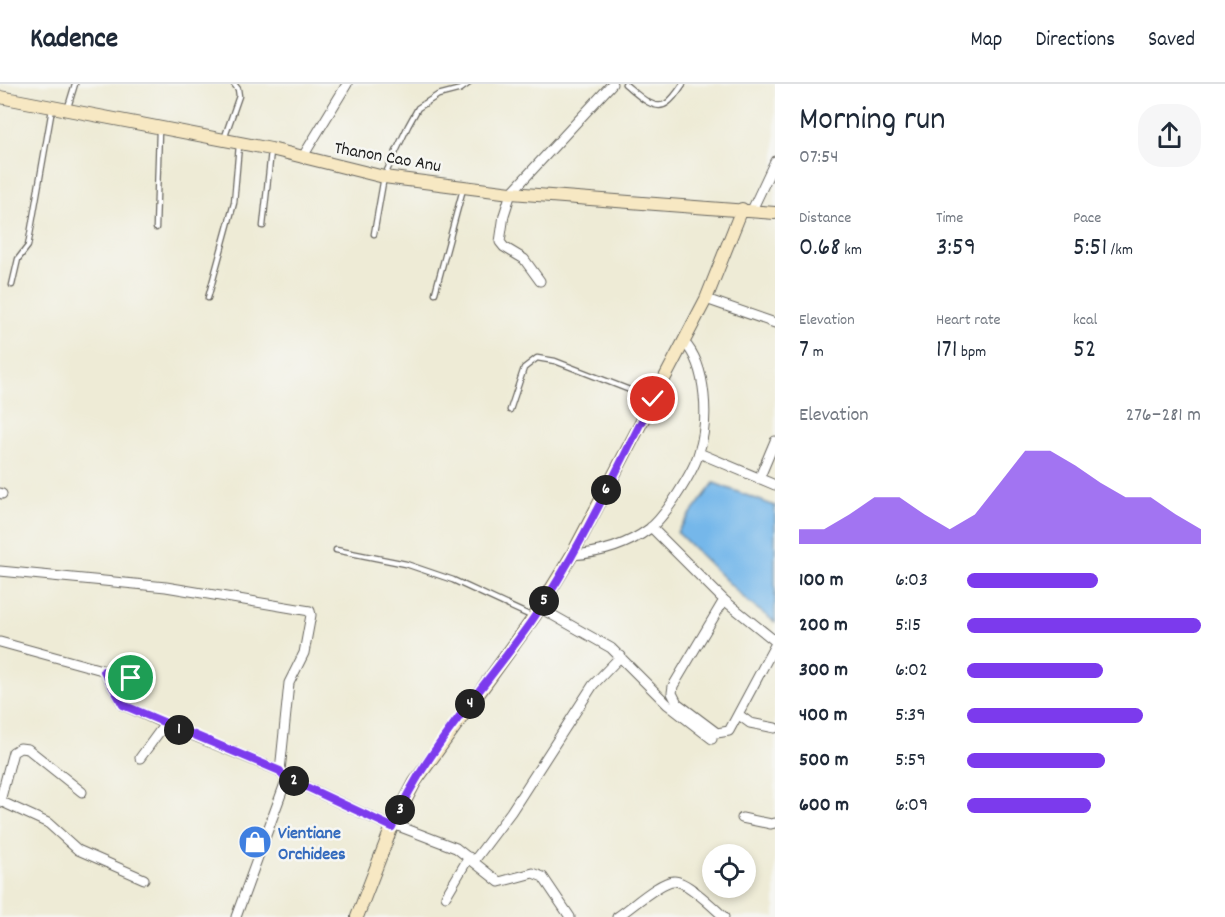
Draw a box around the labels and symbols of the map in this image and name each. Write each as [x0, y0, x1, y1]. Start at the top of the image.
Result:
street label: Thanon Cao Anu [332, 137, 443, 180]
pin [627, 373, 678, 424]
pin: 6 [591, 475, 621, 505]
pin: 5 [529, 586, 559, 616]
pin [105, 652, 156, 703]
pin: 4 [455, 689, 485, 719]
pin: 1 [164, 715, 194, 745]
pin: 2 [279, 766, 309, 796]
pin: 3 [385, 795, 415, 825]
place label: Vientiane Orchidees [278, 822, 346, 868]
shop icon: Vientiane Orchidees [237, 824, 273, 860]

